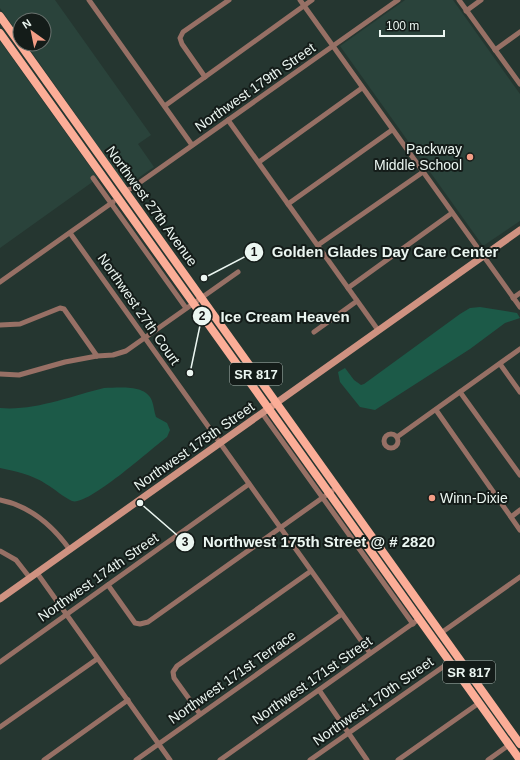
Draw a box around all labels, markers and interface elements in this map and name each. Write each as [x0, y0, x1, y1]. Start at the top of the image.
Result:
north arrow [12, 12, 52, 52]
scale bar [380, 12, 444, 38]
text: N [20, 16, 33, 31]
text: 100 m [386, 19, 419, 33]
street label: Northwest 179th Street [192, 39, 318, 135]
place label: Packway Middle School [374, 141, 462, 173]
street label: Northwest 27th Avenue [103, 143, 201, 269]
marker: Packway Middle School [465, 152, 475, 162]
callout: Golden Glades Day Care Center [244, 239, 507, 266]
text: Golden Glades Day Care Center [272, 243, 499, 260]
text: 1 [251, 245, 258, 259]
street label: Northwest 27th Court [95, 250, 184, 368]
callout: Ice Cream Heaven [192, 303, 357, 330]
text: Ice Cream Heaven [220, 308, 350, 325]
text: 2 [199, 309, 206, 323]
road number: SR 817 [230, 363, 282, 385]
street label: Northwest 175th Street [131, 398, 257, 494]
place label: Winn-Dixie [440, 490, 508, 506]
marker: Winn-Dixie [427, 493, 437, 503]
street label: Northwest 174th Street [35, 529, 161, 625]
callout: Northwest 175th Street @ # 2820 [175, 529, 443, 556]
text: Northwest 175th Street @ # 2820 [203, 533, 435, 550]
text: 3 [182, 535, 189, 549]
street label: Northwest 171st Terrace [165, 627, 299, 727]
street label: Northwest 171st Street [249, 633, 375, 727]
street label: Northwest 170th Street [310, 653, 436, 749]
road number: SR 817 [443, 661, 495, 683]

